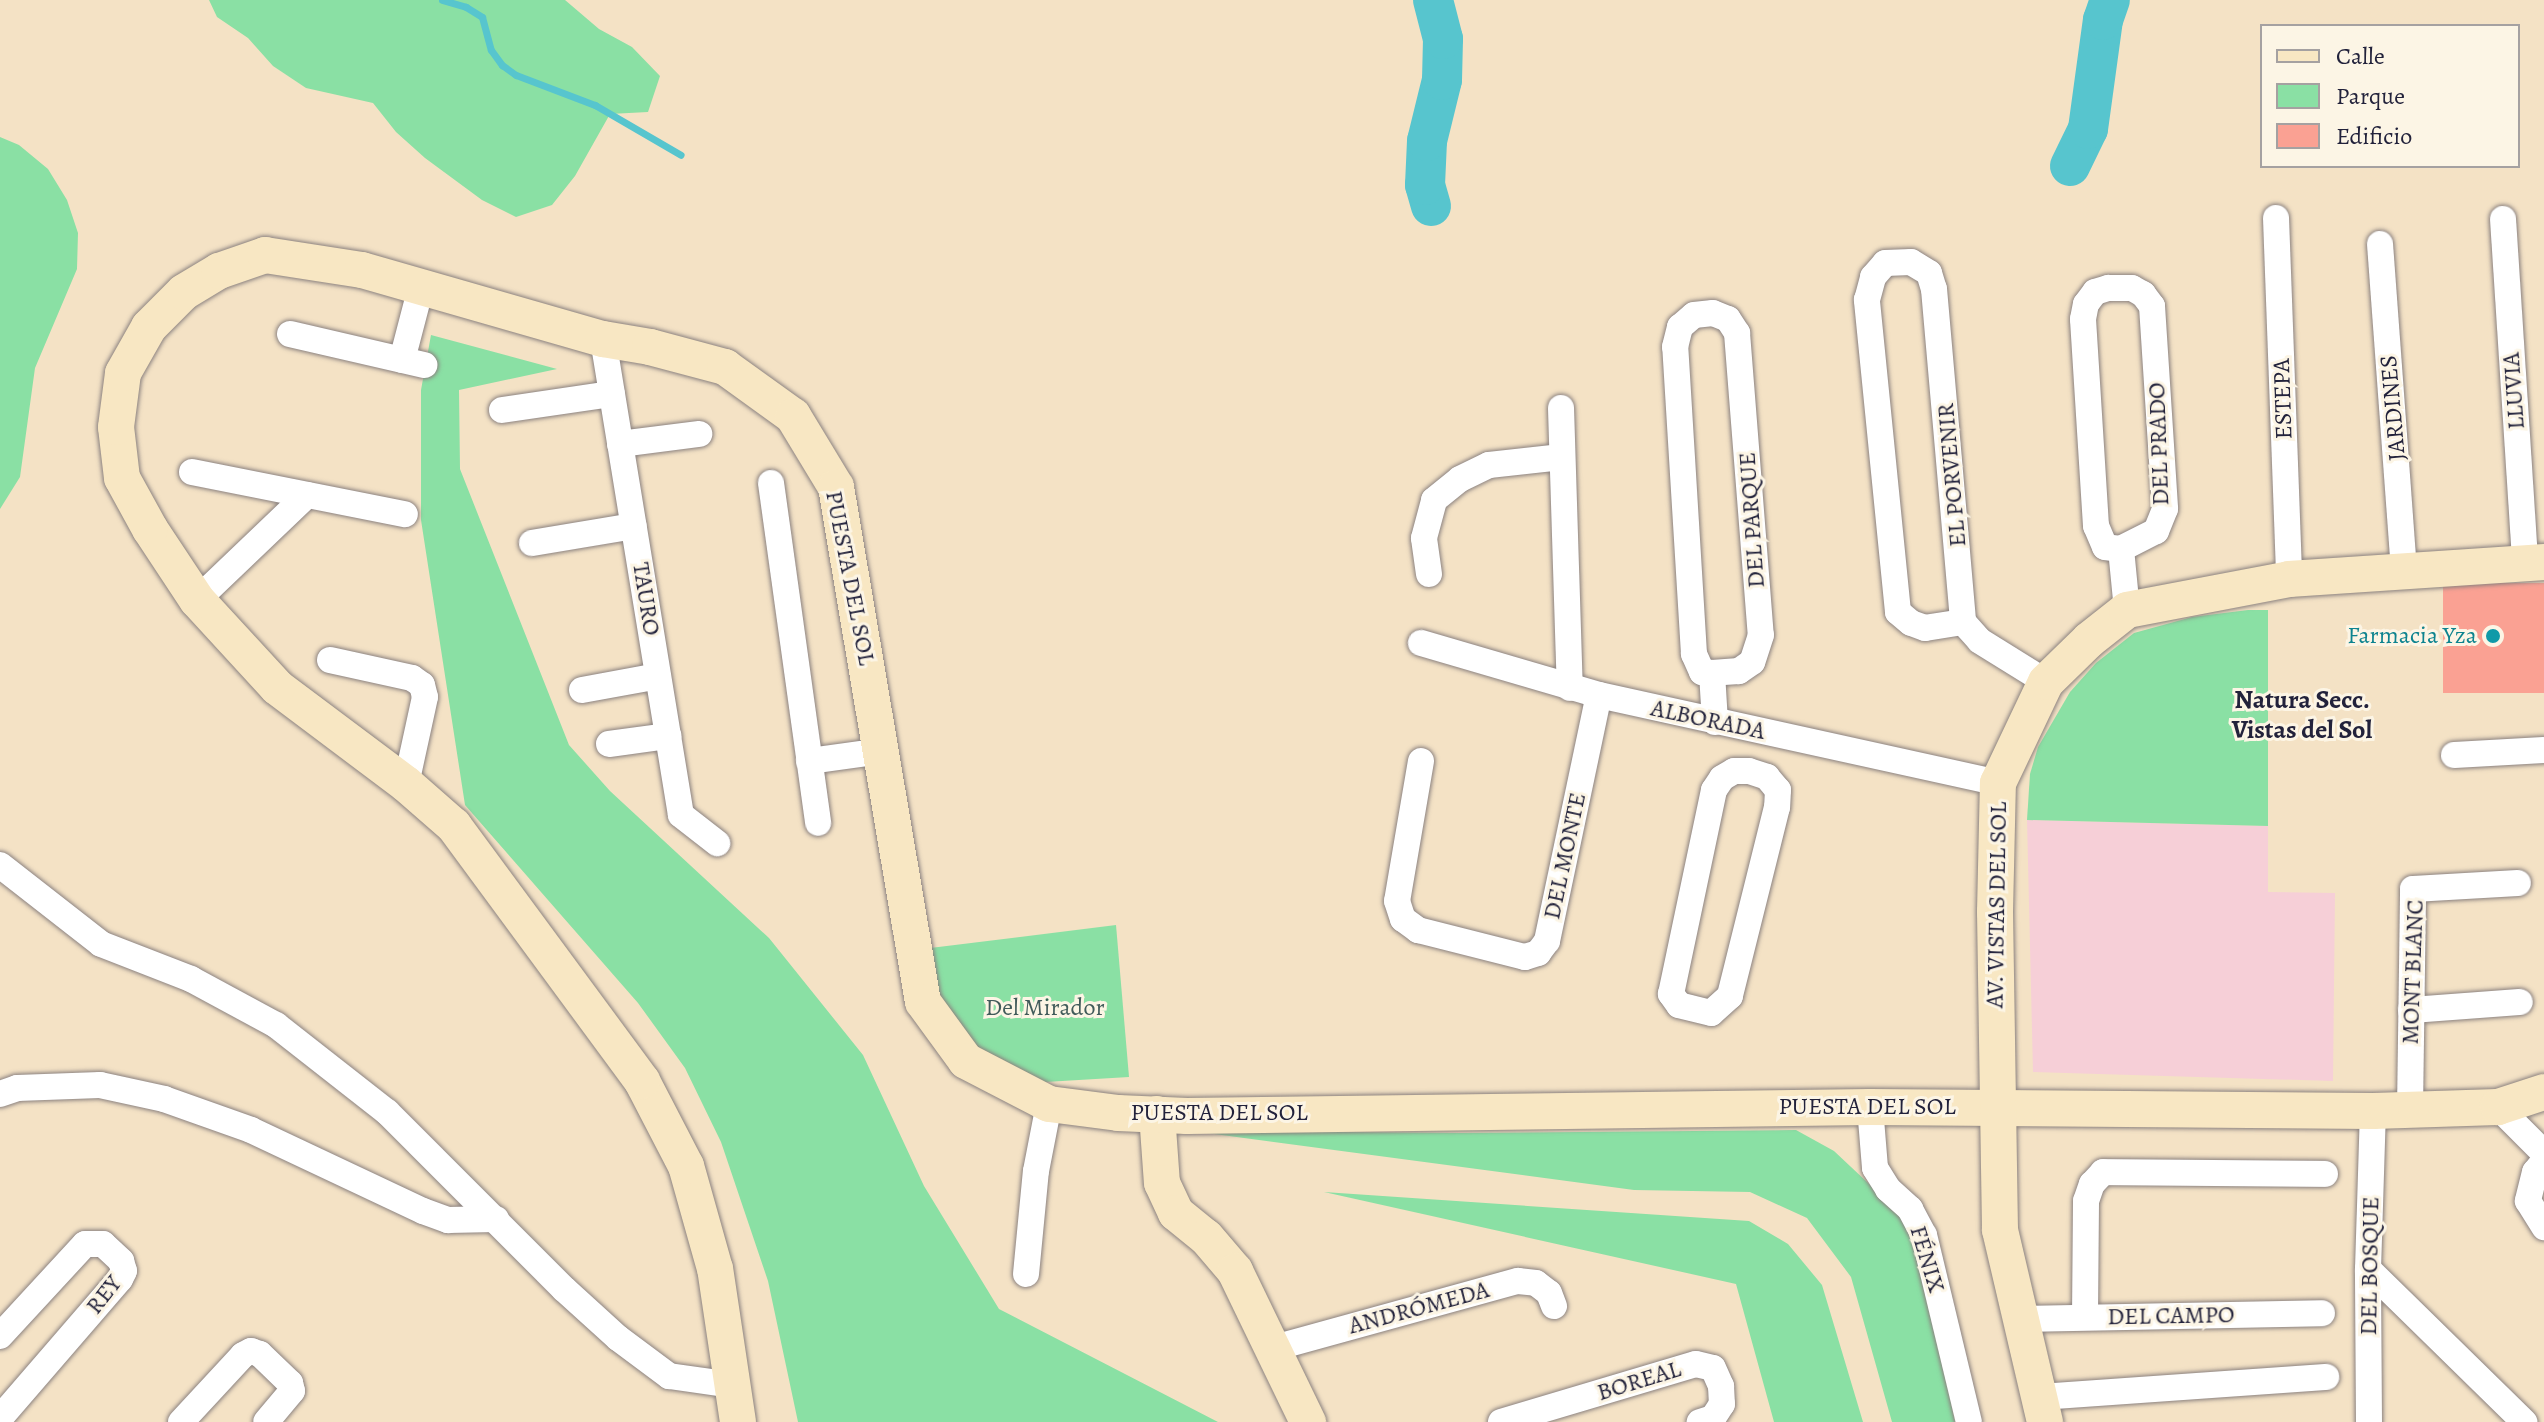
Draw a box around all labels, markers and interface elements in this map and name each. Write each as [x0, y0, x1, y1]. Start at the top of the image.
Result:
legend [2260, 24, 2520, 168]
text: Calle [2336, 40, 2385, 72]
text: Parque [2336, 80, 2405, 112]
text: Edificio [2336, 120, 2412, 152]
street label: LLUVIA [2497, 351, 2531, 431]
street label: JARDINES [2374, 354, 2412, 462]
street label: ESTEPA [2267, 358, 2299, 440]
street label: DEL PRADO [2142, 382, 2176, 506]
street label: EL PORVENIR [1931, 402, 1973, 548]
street label: DEL PARQUE [1733, 451, 1771, 589]
street label: PUESTA DEL SOL [819, 488, 881, 668]
street label: TAURO [626, 560, 666, 638]
place label: Farmacia Yza [2347, 622, 2477, 650]
marker: Farmacia Yza [2484, 627, 2502, 645]
district label: Natura Secc. Vistas del Sol [2232, 684, 2372, 746]
street label: ALBORADA [1648, 694, 1768, 746]
street label: DEL MONTE [1538, 790, 1592, 922]
street label: AV. VISTAS DEL SOL [1981, 801, 2013, 1009]
street label: MONT BLANC [2396, 899, 2430, 1045]
park label: Del Mirador [985, 994, 1105, 1022]
street label: PUESTA DEL SOL [1778, 1093, 1956, 1121]
street label: PUESTA DEL SOL [1130, 1099, 1308, 1127]
street label: DEL BOSQUE [2354, 1196, 2386, 1336]
street label: FÉNIX [1903, 1222, 1951, 1296]
street label: REY [80, 1270, 128, 1320]
street label: ANDRÓMEDA [1346, 1275, 1492, 1341]
street label: DEL CAMPO [2107, 1300, 2235, 1332]
street label: BOREAL [1594, 1355, 1684, 1407]

